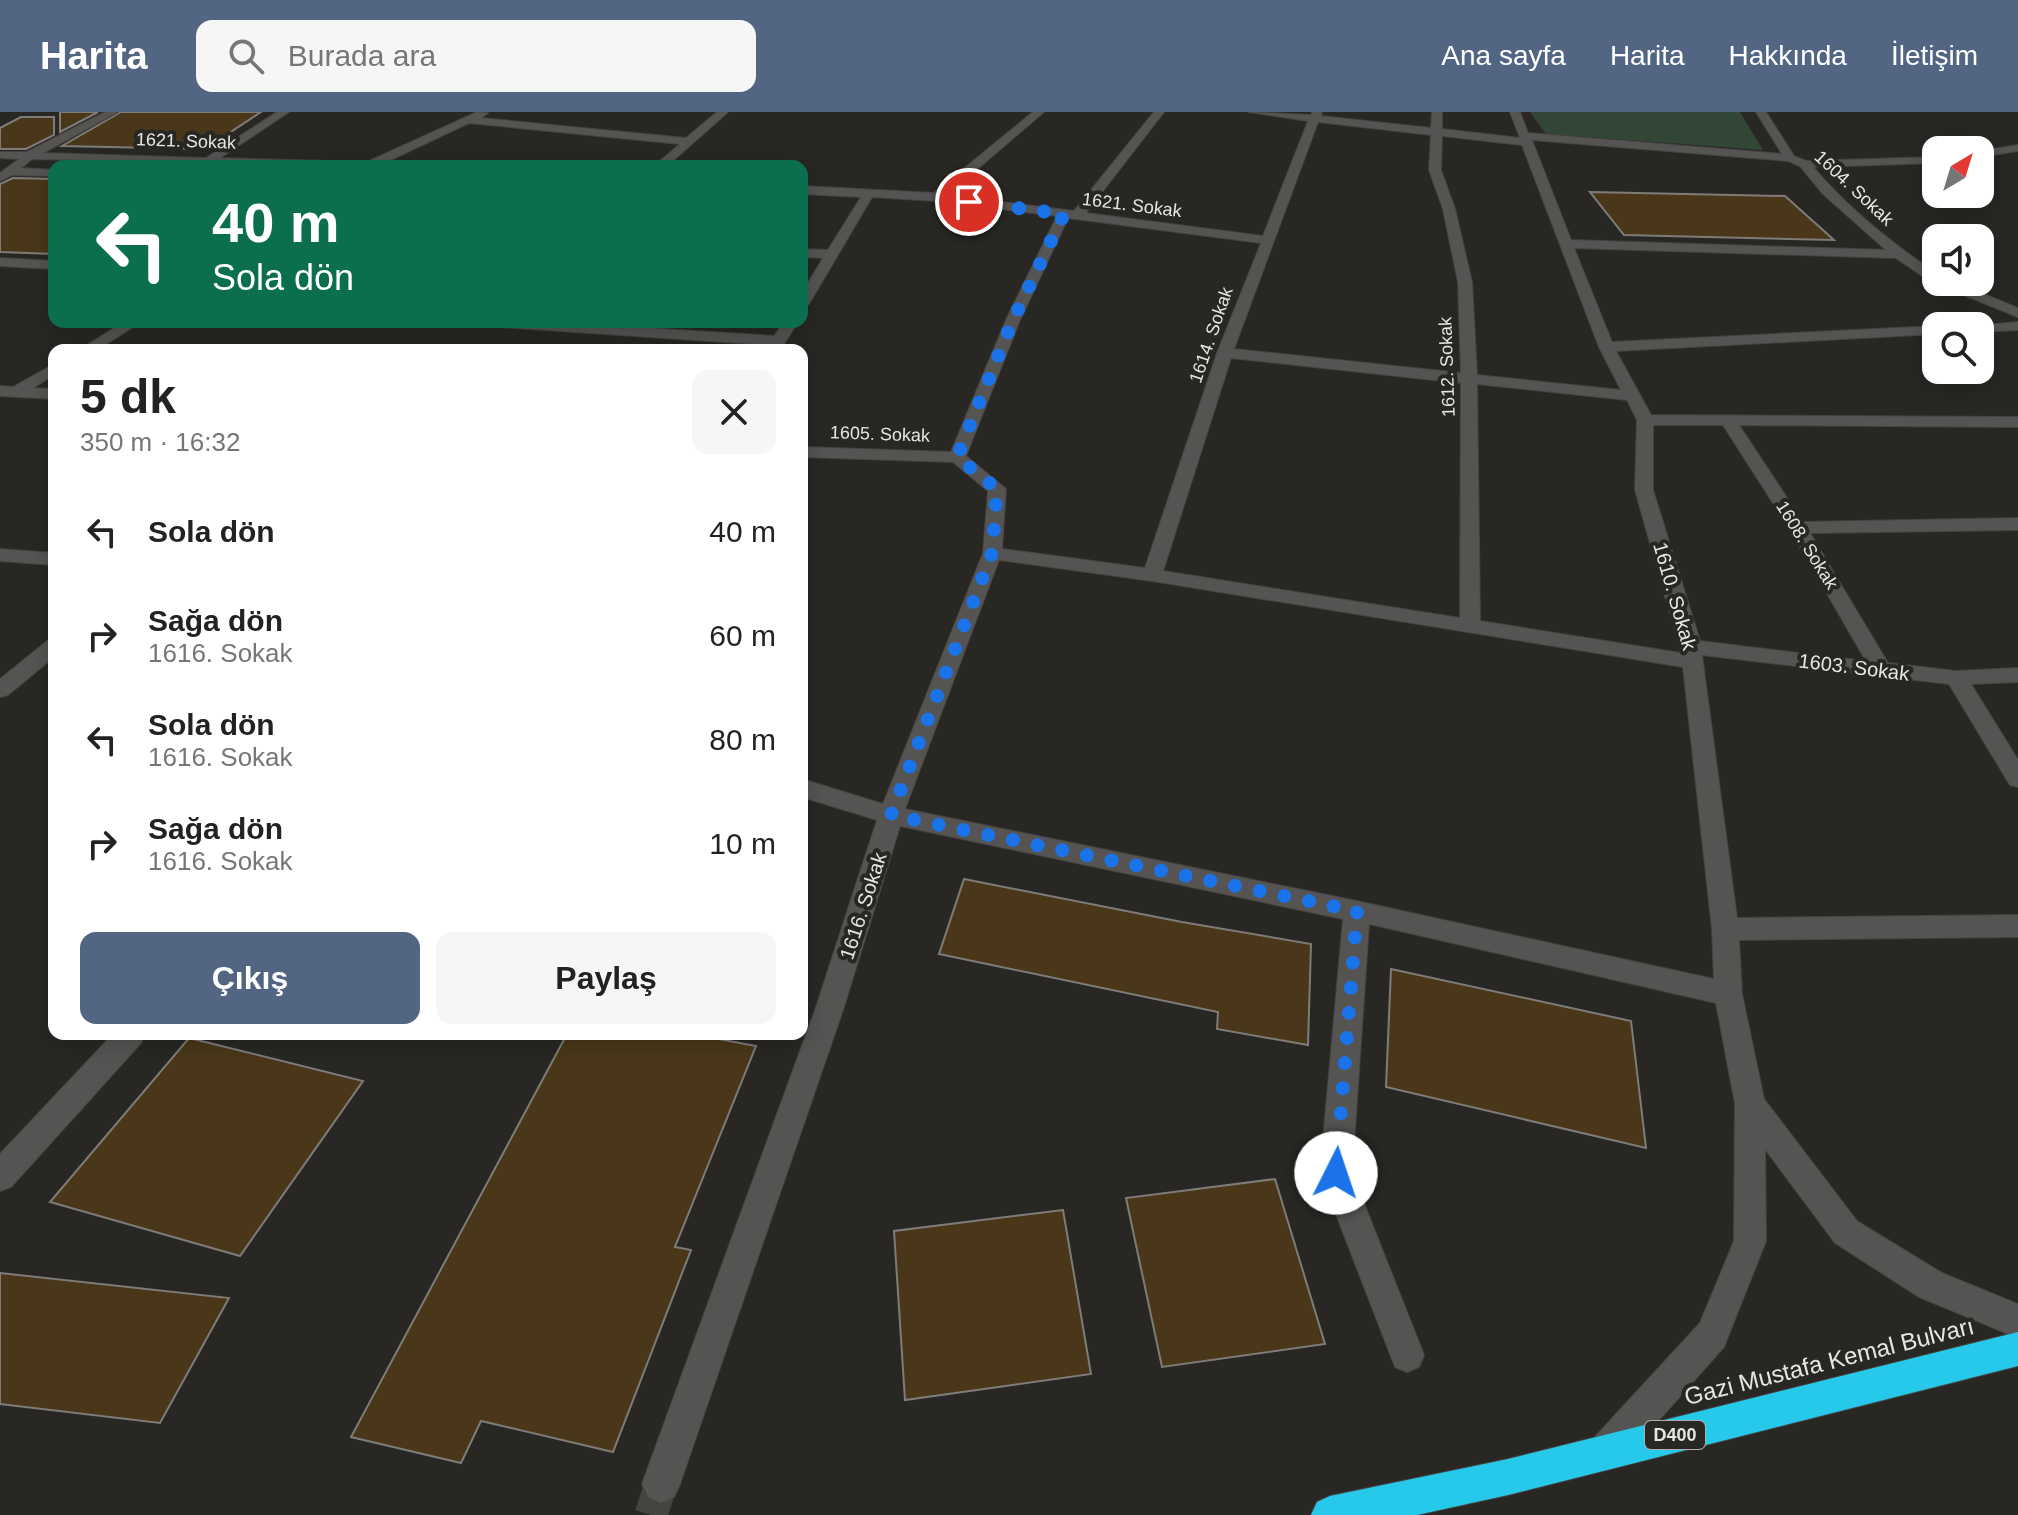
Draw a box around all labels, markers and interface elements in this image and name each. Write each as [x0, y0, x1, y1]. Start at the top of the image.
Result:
search box [196, 20, 756, 92]
icon: search [224, 34, 268, 78]
text: Harita [40, 35, 148, 77]
text: Burada ara [288, 39, 436, 72]
text: Ana sayfa [1441, 40, 1566, 71]
text: Harita [1610, 40, 1685, 71]
text: Hakkında [1729, 40, 1847, 71]
text: İletişim [1891, 40, 1978, 71]
street label: 1621. Sokak [136, 129, 237, 153]
north arrow [1922, 136, 1994, 208]
map controls [1922, 136, 1994, 384]
street label: 1604. Sokak [1811, 147, 1898, 230]
pin [935, 168, 1003, 236]
icon: arrive [947, 180, 991, 224]
street label: 1621. Sokak [1081, 189, 1184, 221]
text: 40 m [212, 191, 340, 254]
icon: left [80, 192, 184, 296]
button: sound [1922, 224, 1994, 296]
text: Sola dön [212, 257, 354, 298]
street label: 1614. Sokak [1185, 283, 1237, 386]
button: search [1922, 312, 1994, 384]
street label: 1612. Sokak [1435, 316, 1459, 417]
text: 5 dk [80, 370, 176, 423]
button: close [692, 370, 776, 454]
street label: 1605. Sokak [830, 422, 931, 446]
text: 350 m · 16:32 [80, 427, 240, 457]
street label: 1608. Sokak [1772, 497, 1843, 594]
icon: left [80, 510, 124, 554]
text: Sola dön [148, 515, 275, 548]
text: 40 m [709, 515, 776, 548]
street label: 1610. Sokak [1649, 540, 1701, 653]
text: Sağa dön [148, 604, 283, 637]
icon: right [80, 614, 124, 658]
text: 60 m [709, 619, 776, 652]
text: 1616. Sokak [148, 638, 293, 668]
street label: 1603. Sokak [1797, 649, 1912, 685]
text: Sola dön [148, 708, 275, 741]
icon: left [80, 718, 124, 762]
text: 80 m [709, 723, 776, 756]
text: 1616. Sokak [148, 742, 293, 772]
text: Sağa dön [148, 812, 283, 845]
icon: right [80, 822, 124, 866]
text: 10 m [709, 827, 776, 860]
text: 1616. Sokak [148, 846, 293, 876]
street label: 1616. Sokak [835, 849, 891, 962]
button: Çıkış [80, 932, 420, 1024]
button: Paylaş [436, 932, 776, 1024]
position arrow [1294, 1131, 1378, 1215]
street label: Gazi Mustafa Kemal Bulvarı [1681, 1312, 1977, 1410]
road number: D400 [1645, 1421, 1705, 1449]

